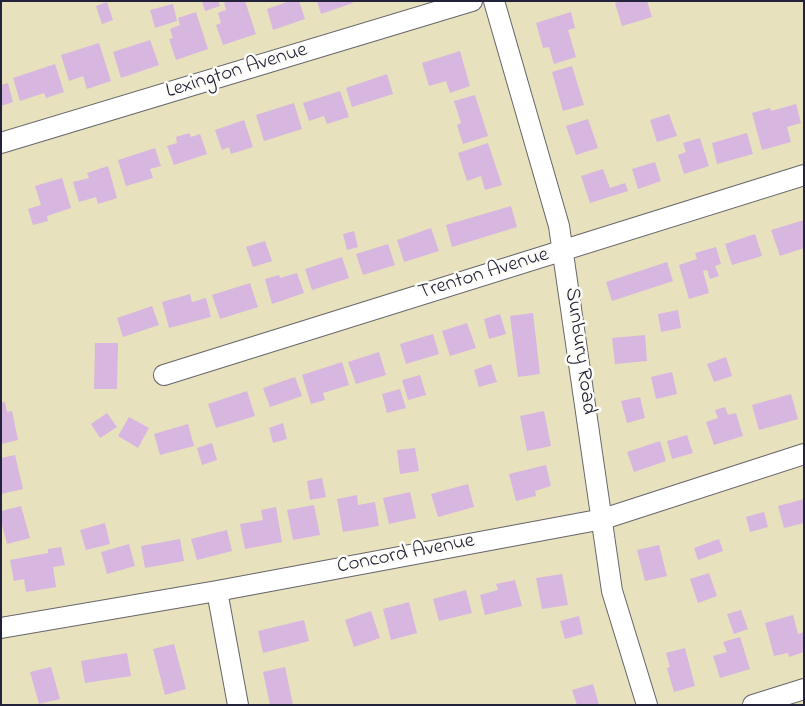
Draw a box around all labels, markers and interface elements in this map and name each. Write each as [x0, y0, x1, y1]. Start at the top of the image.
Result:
street label: Lexington Avenue [163, 39, 311, 105]
street label: Trenton Avenue [416, 243, 552, 307]
street label: Sunbury Road [558, 286, 600, 416]
street label: Concord Avenue [335, 529, 477, 581]

